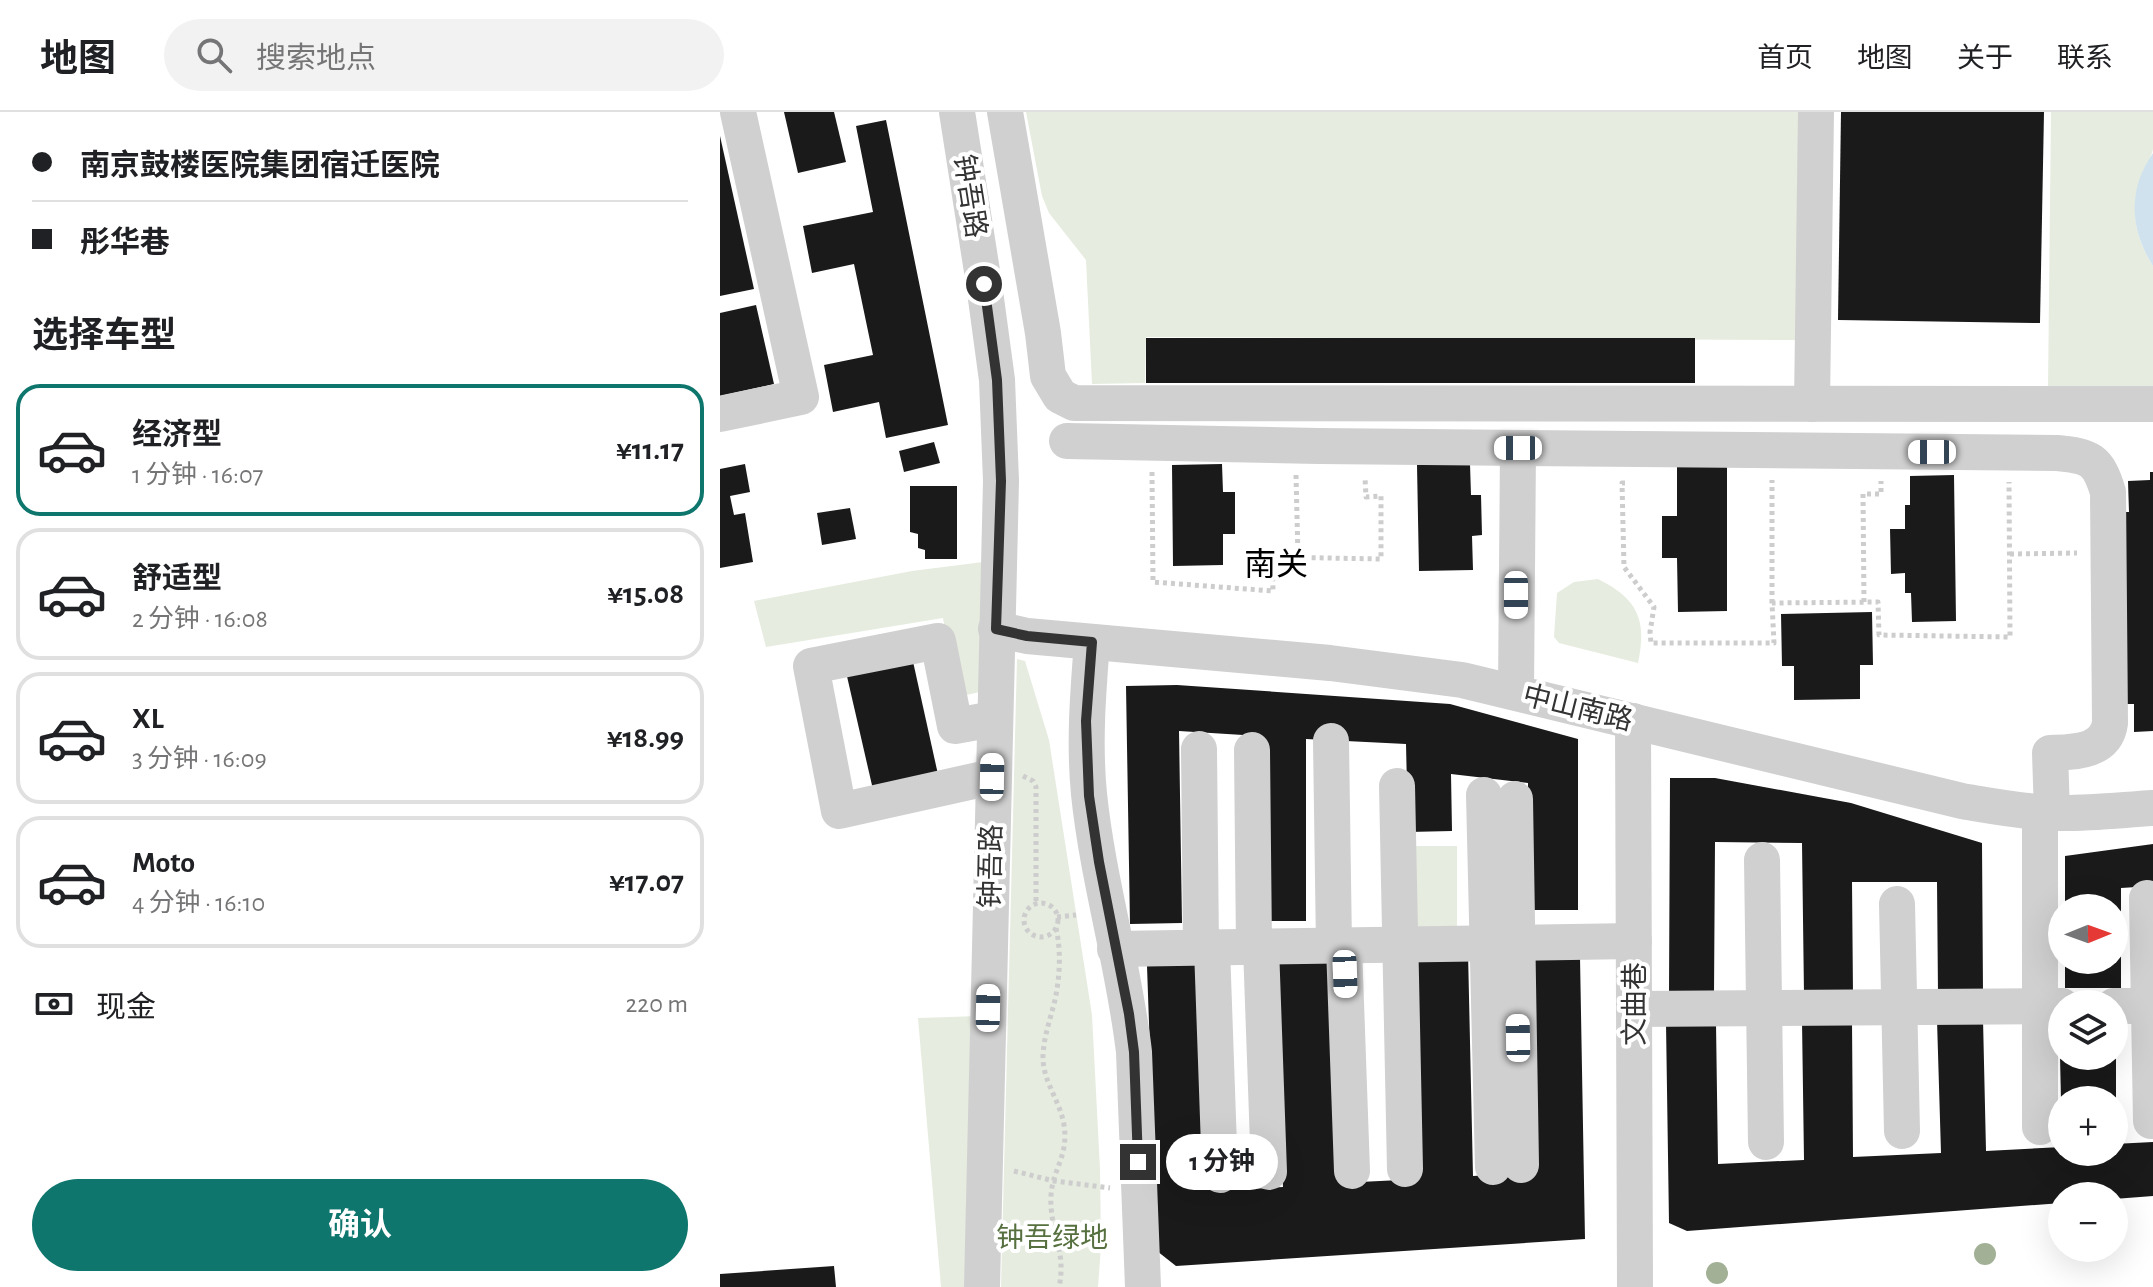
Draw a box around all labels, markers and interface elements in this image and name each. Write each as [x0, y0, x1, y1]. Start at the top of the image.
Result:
search box [164, 19, 724, 91]
icon: search [192, 33, 236, 77]
text: 地图 [40, 41, 116, 79]
text: 搜索地点 [256, 44, 376, 74]
text: 首页 [1757, 45, 1813, 73]
text: 地图 [1857, 45, 1913, 73]
text: 关于 [1957, 45, 2013, 73]
text: 联系 [2057, 45, 2113, 73]
text: 南京鼓楼医院集团宿迁医院 [80, 151, 440, 181]
street label: 钟吾路 [949, 152, 991, 240]
text: 彤华巷 [80, 228, 170, 258]
route start [966, 266, 1002, 302]
text: 选择车型 [32, 318, 176, 354]
icon: car [36, 414, 108, 486]
text: 经济型 [132, 420, 222, 450]
text: ¥11.17 [616, 435, 684, 465]
car [1494, 436, 1542, 460]
car [1908, 440, 1956, 464]
text: 1 分钟 · 16:07 [132, 462, 263, 488]
district label: 南关 [1244, 547, 1308, 581]
icon: car [36, 558, 108, 630]
text: 舒适型 [132, 564, 222, 594]
car [1504, 571, 1528, 619]
text: ¥15.08 [607, 579, 684, 609]
text: 2 分钟 · 16:08 [132, 606, 268, 632]
street label: 中山南路 [1520, 680, 1636, 736]
icon: car [36, 702, 108, 774]
text: XL [132, 704, 164, 734]
text: ¥18.99 [607, 723, 684, 753]
text: 3 分钟 · 16:09 [132, 746, 267, 772]
car [980, 753, 1004, 801]
street label: 钟吾路 [975, 824, 1007, 908]
icon: car [36, 846, 108, 918]
text: Moto [132, 848, 195, 878]
text: ¥17.07 [609, 867, 684, 897]
text: 4 分钟 · 16:10 [132, 890, 265, 916]
north arrow [2048, 894, 2128, 974]
map controls [2048, 894, 2128, 1262]
car [1332, 950, 1358, 998]
street label: 文曲巷 [1620, 962, 1650, 1046]
icon: cash [32, 982, 76, 1026]
car [976, 984, 1000, 1032]
button: layers [2048, 990, 2128, 1070]
text: 220 m [626, 991, 688, 1017]
text: 现金 [96, 993, 156, 1023]
car [1506, 1014, 1530, 1062]
button: + [2048, 1086, 2128, 1166]
callout: 1 分钟 [1166, 1134, 1278, 1190]
route end [1120, 1144, 1156, 1180]
text: 1 分钟 [1189, 1149, 1255, 1175]
button: 确认 [32, 1179, 688, 1271]
button: − [2048, 1182, 2128, 1262]
park label: 钟吾绿地 [996, 1223, 1108, 1253]

